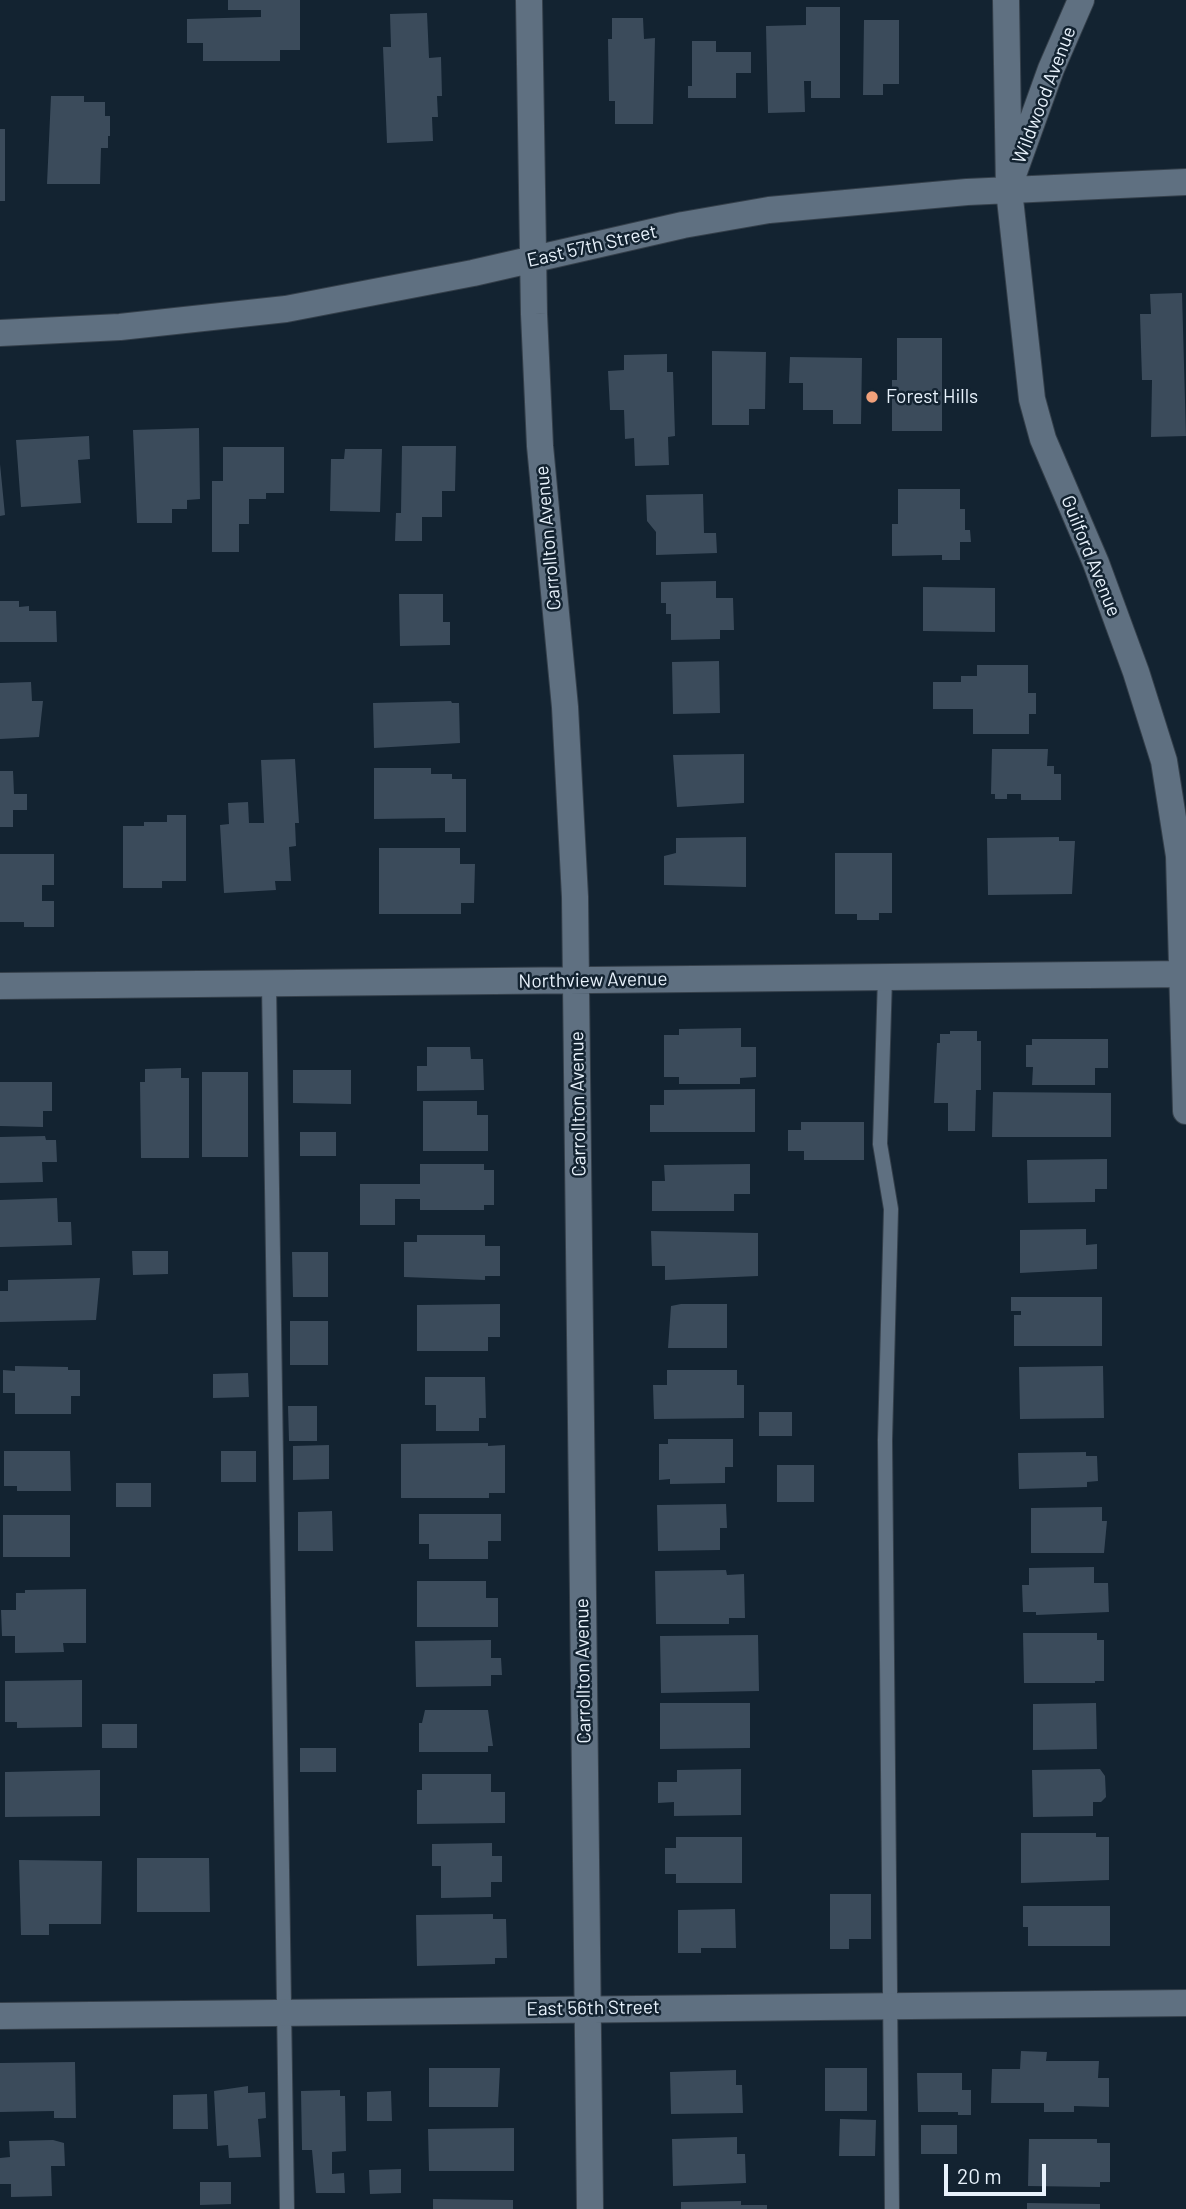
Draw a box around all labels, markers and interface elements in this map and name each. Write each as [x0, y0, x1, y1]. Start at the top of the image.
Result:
street label: Wildwood Avenue [1007, 23, 1081, 167]
street label: East 57th Street [525, 220, 659, 272]
place label: Forest Hills [886, 386, 978, 408]
marker: Forest Hills [864, 389, 880, 405]
street label: Carrollton Avenue [530, 465, 566, 611]
street label: Guilford Avenue [1056, 492, 1126, 620]
street label: Northview Avenue [518, 967, 668, 993]
street label: Carrollton Avenue [565, 1031, 591, 1177]
street label: Carrollton Avenue [570, 1598, 596, 1744]
street label: East 56th Street [526, 1995, 660, 2021]
scale bar [948, 2150, 1050, 2194]
text: 20 m [957, 2163, 1002, 2188]

